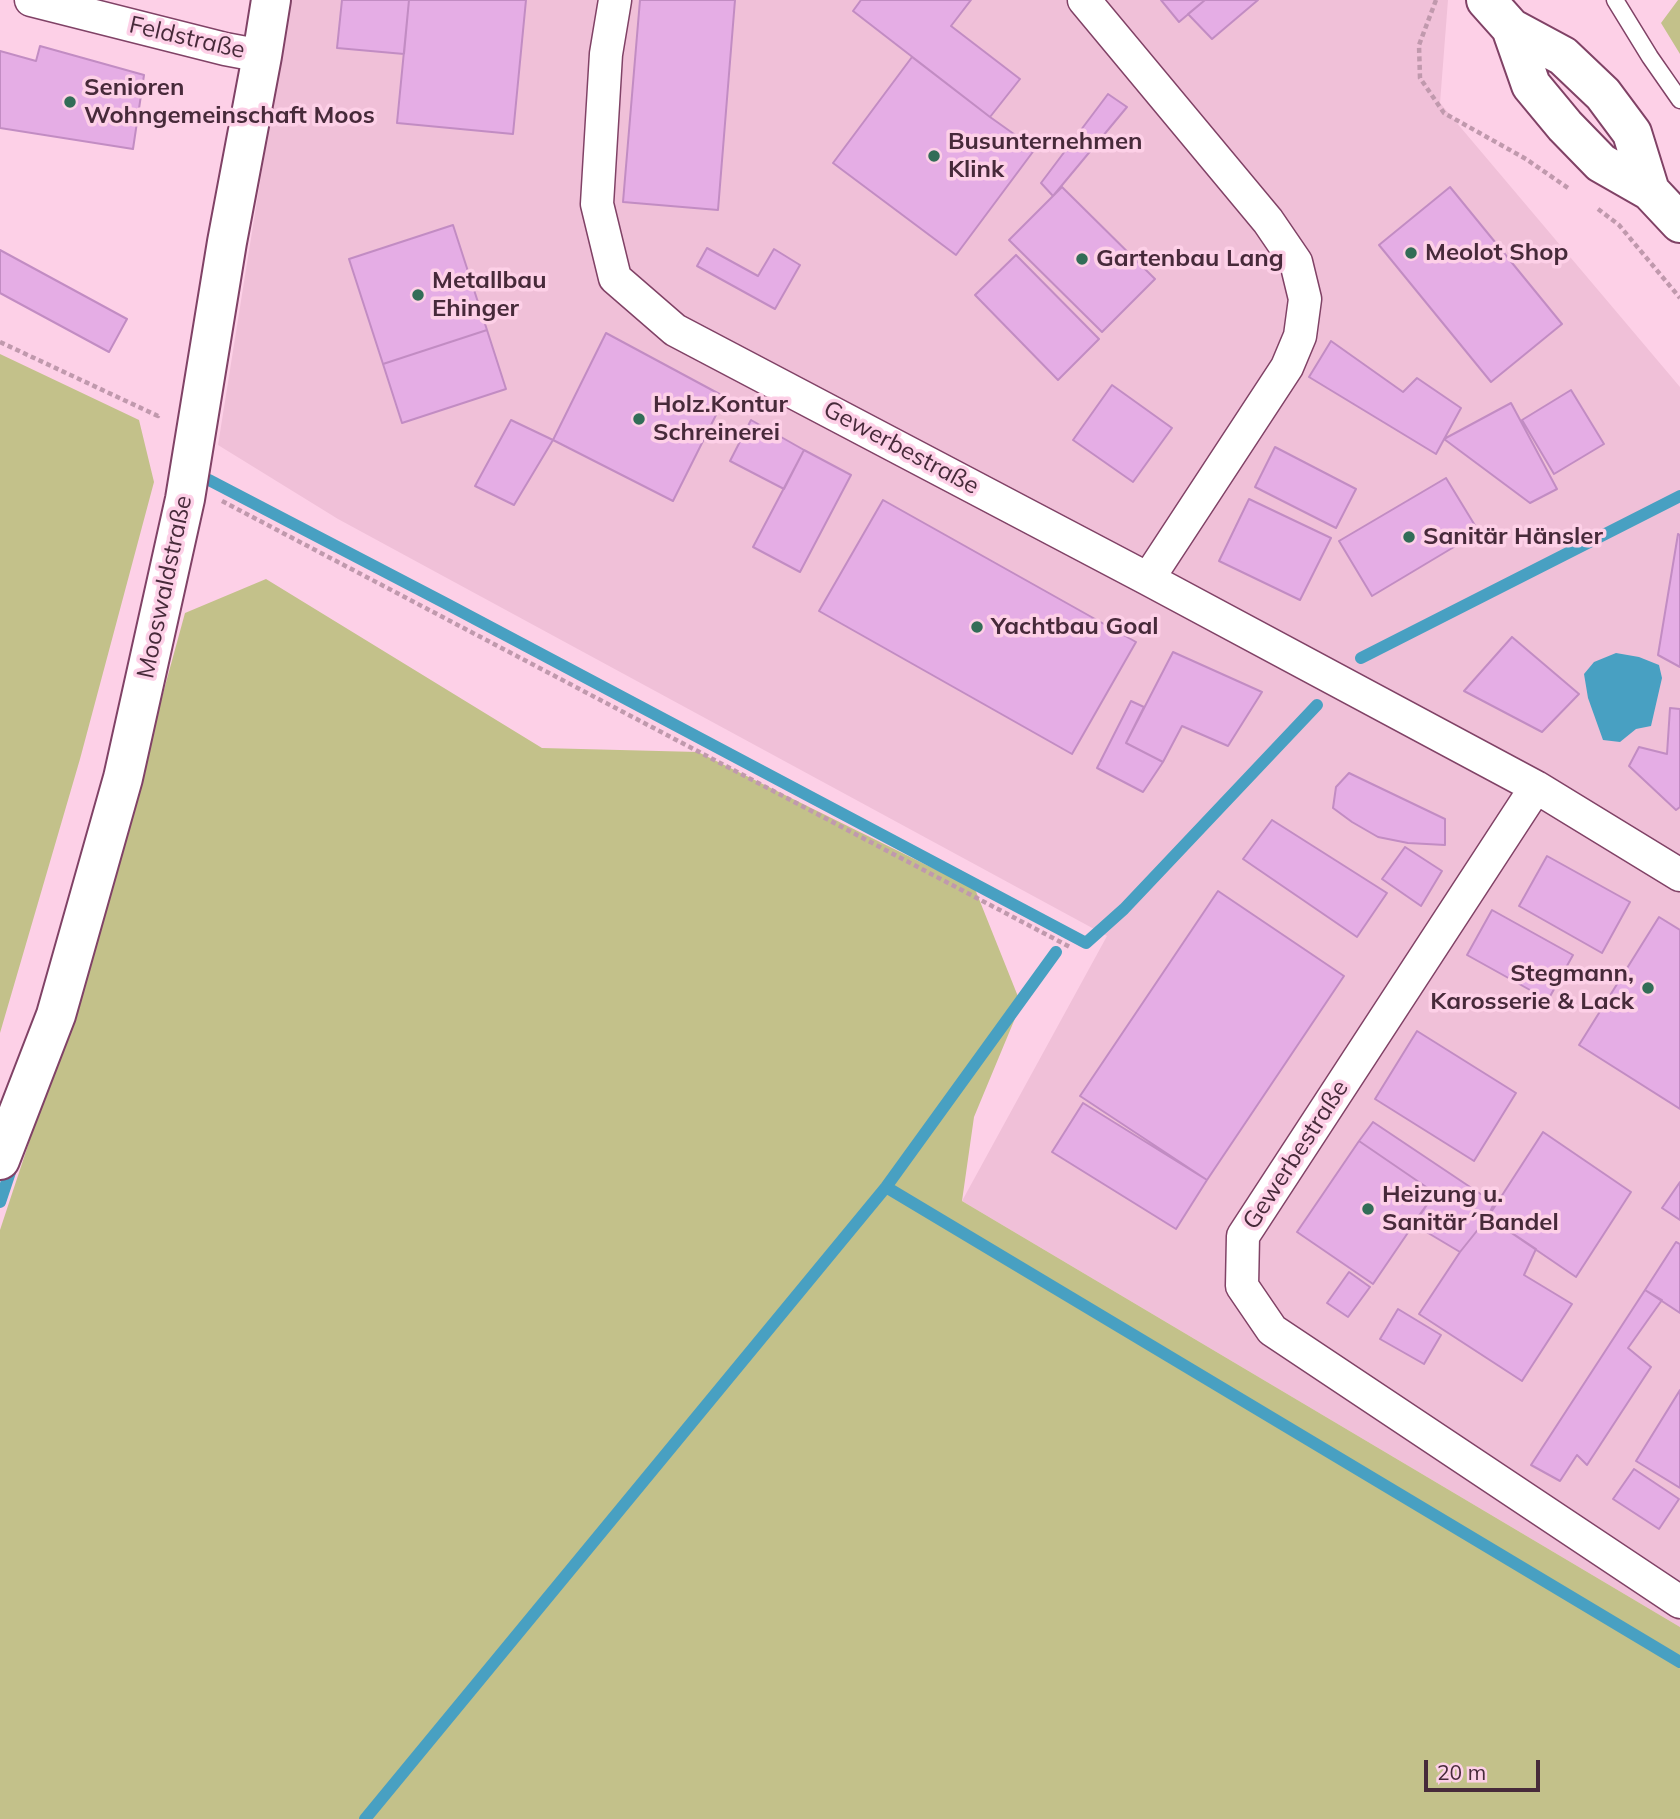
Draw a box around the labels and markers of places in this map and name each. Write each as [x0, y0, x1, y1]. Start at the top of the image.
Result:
place label: Senioren Wohngemeinschaft Moos [84, 74, 375, 130]
marker: Senioren Wohngemeinschaft Moos [62, 94, 78, 110]
place label: Busunternehmen Klink [948, 128, 1143, 184]
marker: Busunternehmen Klink [926, 148, 942, 164]
place label: Meolot Shop [1425, 239, 1568, 267]
place label: Gartenbau Lang [1096, 245, 1284, 273]
marker: Meolot Shop [1403, 245, 1419, 261]
marker: Gartenbau Lang [1074, 251, 1090, 267]
place label: Metallbau Ehinger [432, 267, 547, 323]
marker: Metallbau Ehinger [410, 287, 426, 303]
place label: Holz.Kontur Schreinerei [653, 391, 788, 447]
marker: Holz.Kontur Schreinerei [631, 411, 647, 427]
place label: Sanitär Hänsler [1423, 523, 1603, 551]
marker: Sanitär Hänsler [1401, 529, 1417, 545]
place label: Yachtbau Goal [991, 613, 1159, 641]
marker: Yachtbau Goal [969, 619, 985, 635]
place label: Stegmann, Karosserie & Lack [1430, 960, 1634, 1016]
marker: Stegmann, Karosserie & Lack [1640, 980, 1656, 996]
place label: Heizung u. Sanitär´Bandel [1382, 1181, 1559, 1237]
marker: Heizung u. Sanitär´Bandel [1360, 1201, 1376, 1217]

